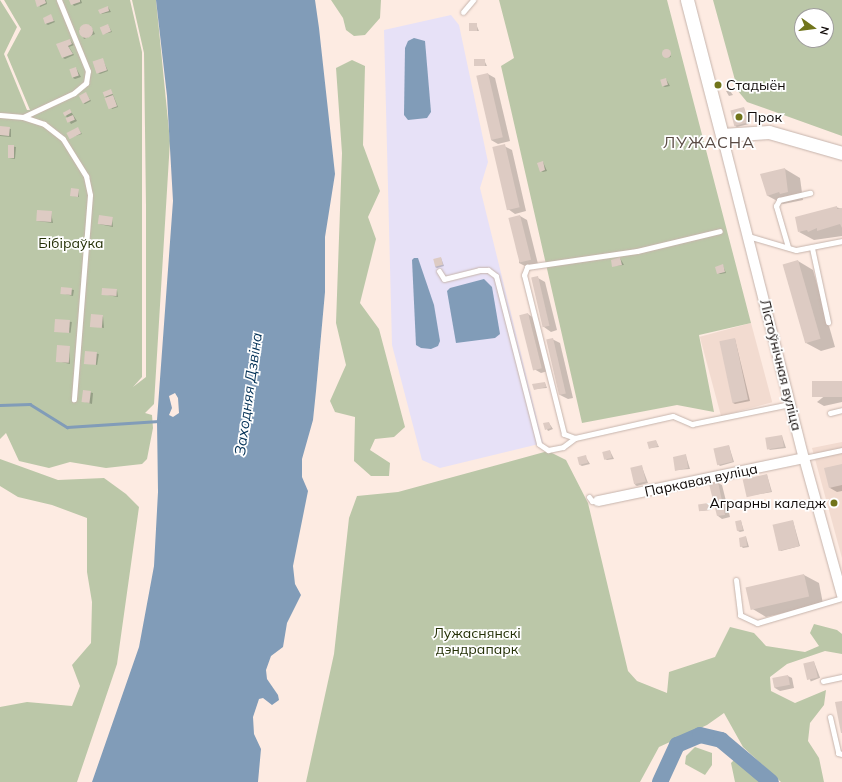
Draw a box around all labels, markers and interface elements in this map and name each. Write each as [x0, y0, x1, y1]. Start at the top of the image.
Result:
north arrow [794, 8, 834, 48]
text: N [817, 25, 832, 36]
place label: Стадыён [726, 77, 786, 93]
marker: Стадыён [713, 80, 723, 90]
place label: Прок [747, 109, 782, 125]
marker: Прок [734, 112, 744, 122]
district label: ЛУЖАСНА [663, 132, 755, 152]
park label: Бібіраўка [38, 235, 104, 251]
street label: Лістоўнічная вуліца [757, 298, 805, 432]
water label: Заходняя Дзвіна [230, 331, 266, 457]
street label: Паркавая вуліца [643, 460, 759, 500]
place label: Аграрны каледж [710, 495, 826, 511]
marker: Аграрны каледж [829, 498, 839, 508]
park label: Лужаснянскі дэндрапарк [433, 625, 521, 658]

